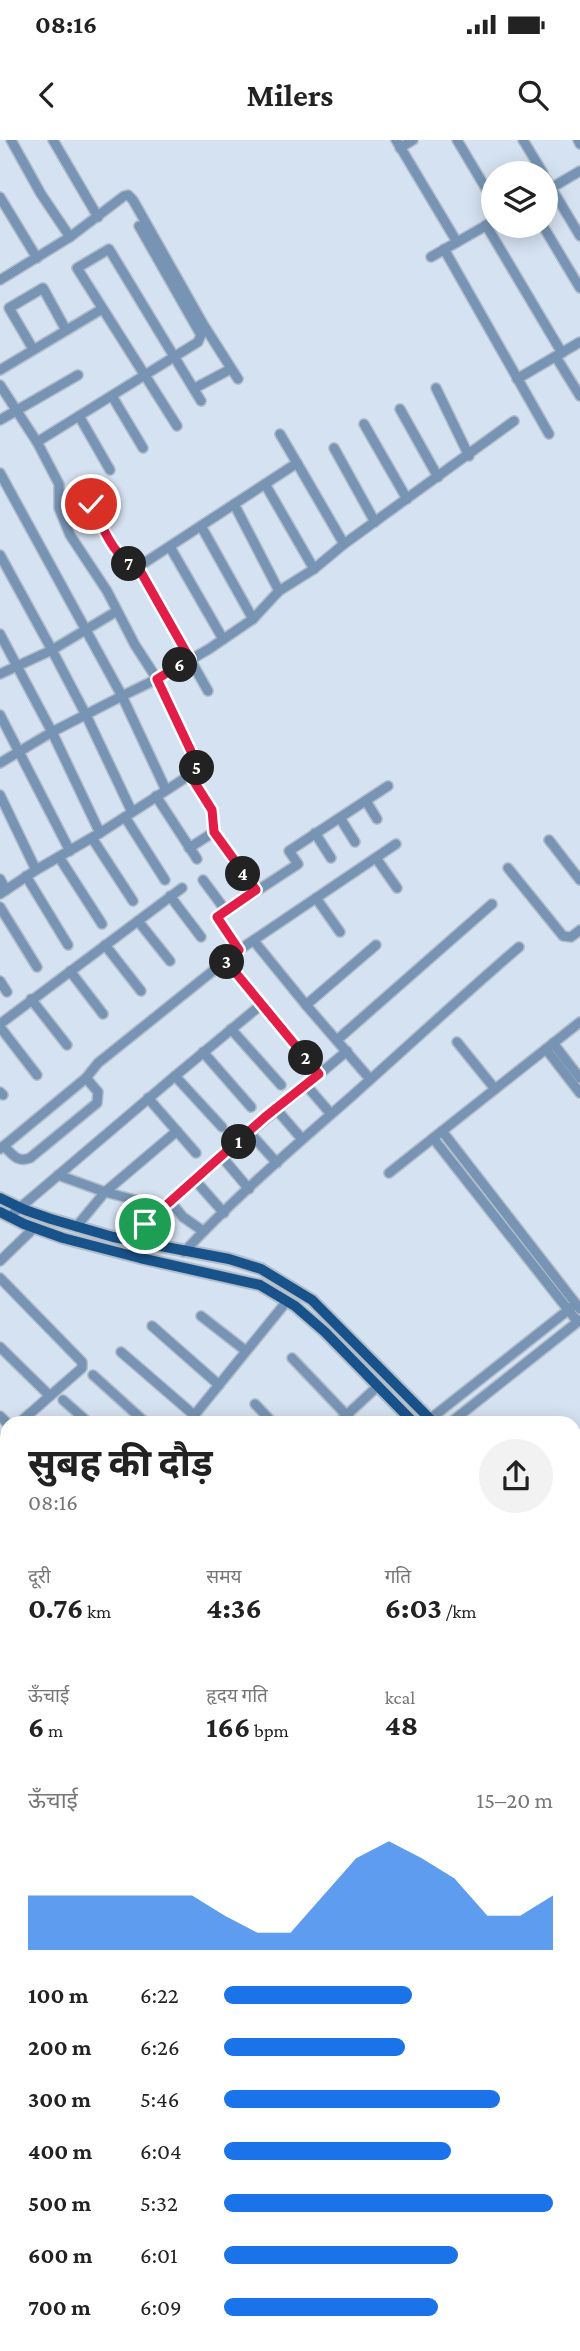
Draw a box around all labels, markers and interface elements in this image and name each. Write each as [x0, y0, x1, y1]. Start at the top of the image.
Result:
text: 08:16 [35, 10, 97, 39]
icon: back [28, 76, 66, 114]
icon: search [514, 76, 552, 114]
text: Milers [247, 77, 333, 113]
map controls [481, 161, 558, 238]
button: layers [481, 161, 558, 238]
pin [61, 474, 121, 534]
icon: check [72, 485, 110, 523]
pin: 7 [111, 546, 146, 582]
text: 7 [124, 553, 133, 574]
pin: 6 [162, 648, 198, 682]
text: 6 [174, 654, 185, 675]
pin: 5 [180, 750, 214, 786]
text: 5 [192, 757, 201, 778]
pin: 4 [226, 856, 260, 892]
text: 4 [237, 863, 248, 884]
pin: 3 [210, 944, 244, 980]
text: 3 [222, 951, 231, 972]
pin: 2 [288, 1040, 324, 1076]
text: 2 [301, 1047, 310, 1068]
pin: 1 [222, 1124, 256, 1160]
text: 1 [235, 1131, 242, 1152]
pin [115, 1194, 175, 1254]
icon: arrive [126, 1205, 164, 1243]
button: share [479, 1439, 553, 1513]
text: सुबह की दौड़ [28, 1442, 213, 1484]
text: 08:16 [28, 1489, 78, 1515]
text: दूरी [28, 1566, 51, 1587]
text: समय [206, 1566, 242, 1587]
text: गति [385, 1566, 411, 1587]
text: 0.76 [28, 1591, 83, 1624]
text: 4:36 [206, 1591, 262, 1624]
text: 6:03 [385, 1591, 442, 1624]
text: km [83, 1601, 111, 1622]
text: /km [442, 1601, 477, 1622]
text: ऊँचाई [28, 1685, 69, 1706]
text: हृदय गति [206, 1685, 268, 1706]
text: kcal [385, 1687, 415, 1708]
text: 48 [385, 1708, 418, 1741]
text: 6 [28, 1710, 44, 1743]
text: 166 [206, 1710, 250, 1743]
text: m [44, 1720, 63, 1741]
text: bpm [250, 1720, 289, 1741]
text: ऊँचाई [28, 1787, 78, 1813]
text: 15–20 m [477, 1787, 553, 1813]
text: 100 m [28, 1982, 88, 2008]
text: 6:22 [140, 1982, 179, 2008]
text: 200 m [28, 2034, 92, 2060]
text: 6:26 [140, 2034, 180, 2060]
text: 300 m [28, 2086, 91, 2112]
text: 5:46 [140, 2086, 180, 2112]
text: 400 m [28, 2138, 92, 2164]
text: 6:04 [140, 2138, 182, 2164]
text: 500 m [28, 2190, 91, 2216]
text: 5:32 [140, 2190, 178, 2216]
text: 600 m [28, 2242, 92, 2268]
text: 6:01 [140, 2242, 178, 2268]
text: 700 m [28, 2294, 91, 2320]
text: 6:09 [140, 2294, 182, 2320]

